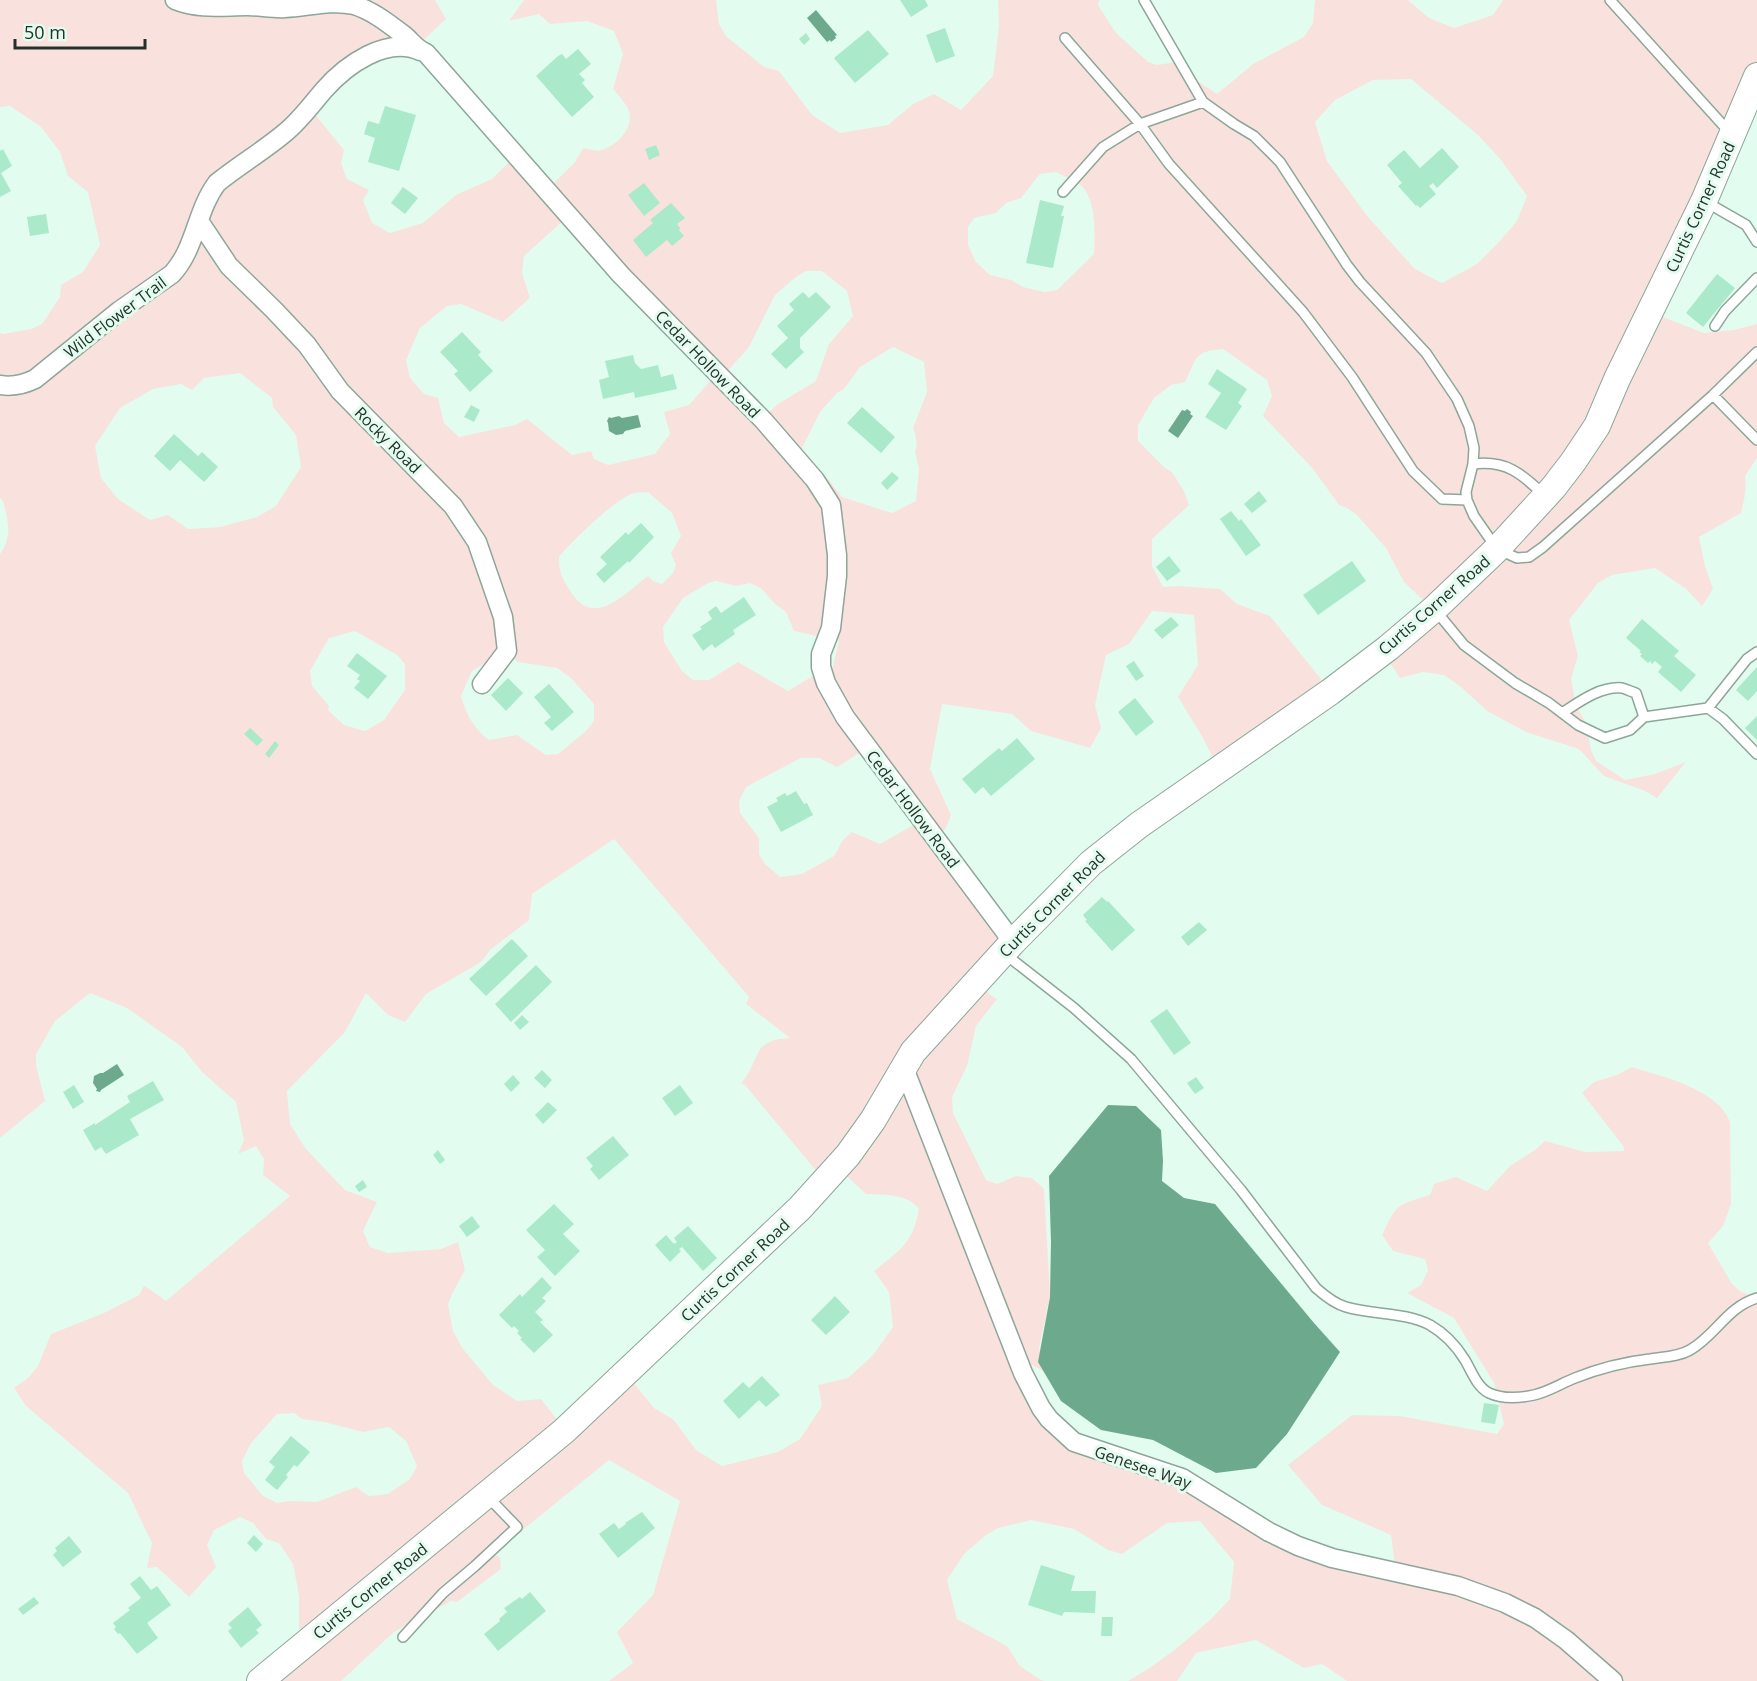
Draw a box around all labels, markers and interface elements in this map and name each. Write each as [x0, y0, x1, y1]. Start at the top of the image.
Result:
scale bar [15, 12, 146, 50]
text: 50 m [24, 20, 66, 44]
street label: Curtis Corner Road [1660, 138, 1740, 276]
street label: Wild Flower Trail [59, 271, 171, 363]
street label: Cedar Hollow Road [651, 305, 765, 423]
street label: Rocky Road [350, 402, 426, 478]
street label: Curtis Corner Road [1373, 550, 1495, 660]
street label: Cedar Hollow Road [861, 746, 965, 872]
street label: Curtis Corner Road [994, 846, 1110, 962]
street label: Curtis Corner Road [676, 1214, 794, 1326]
street label: Genesee Way [1092, 1440, 1195, 1494]
street label: Curtis Corner Road [308, 1538, 432, 1644]

